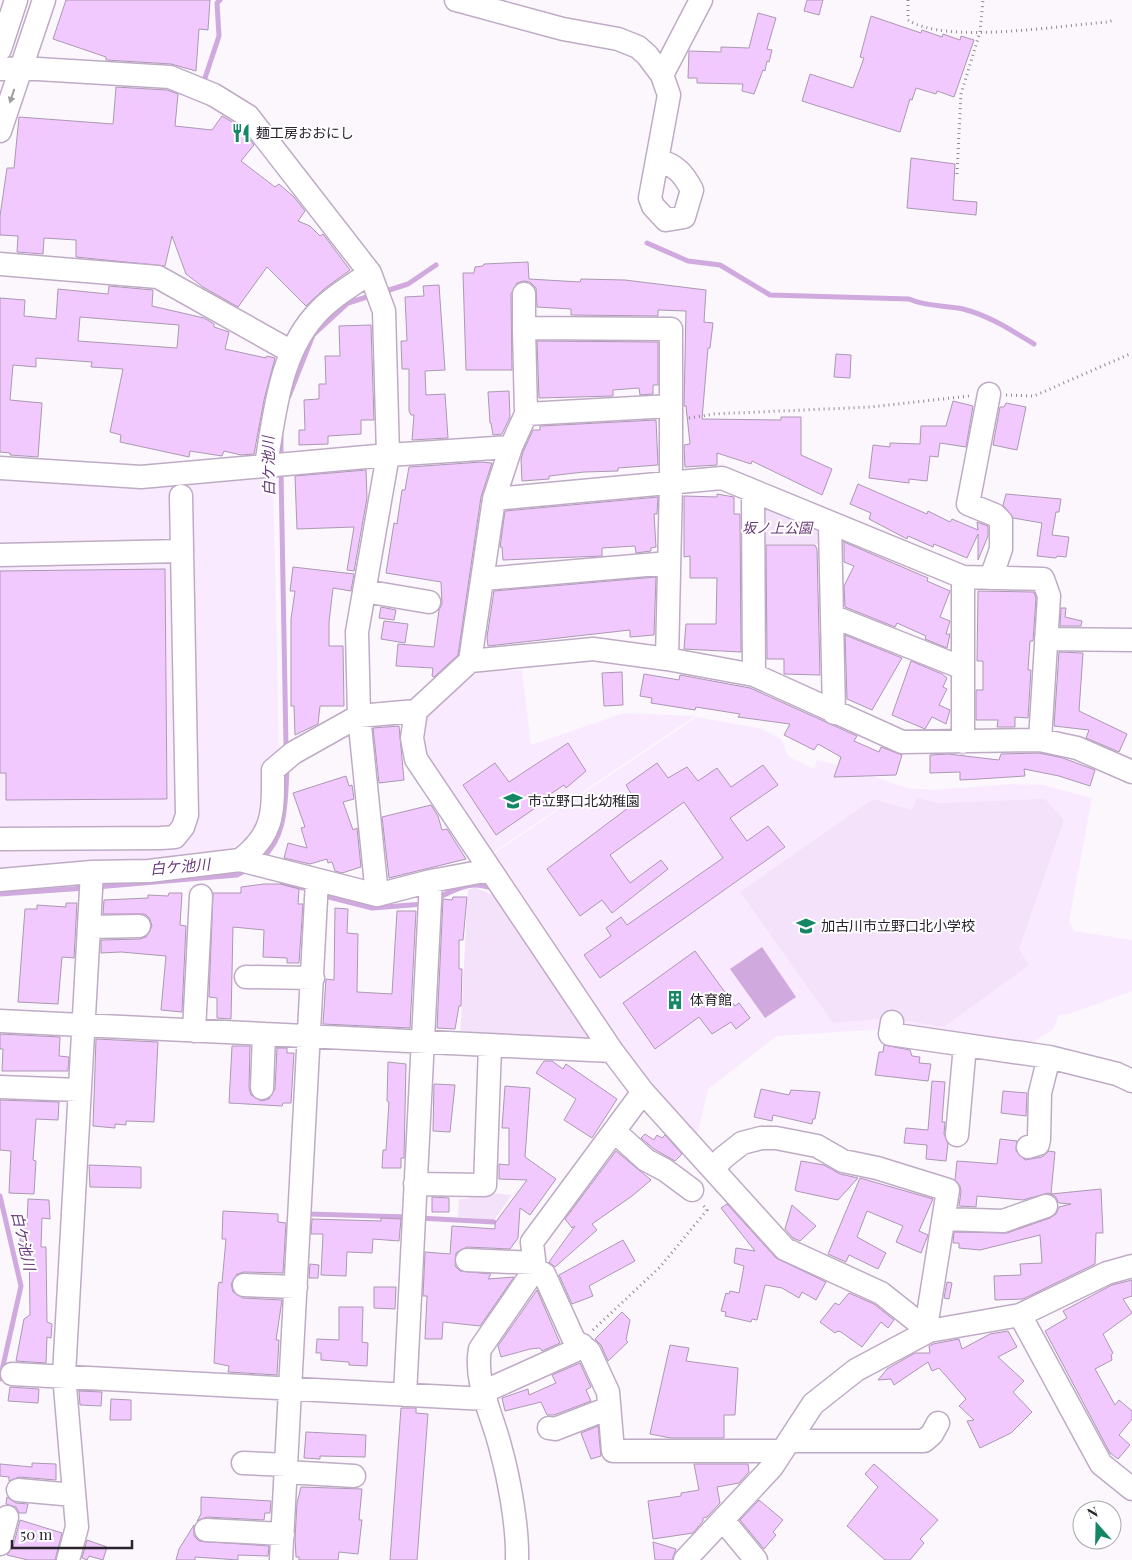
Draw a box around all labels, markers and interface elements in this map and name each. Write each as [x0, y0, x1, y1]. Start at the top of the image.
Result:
one-way arrow [7, 89, 15, 104]
restaurant icon: 麺工房おおにし [230, 122, 252, 144]
place label: 麺工房おおにし [256, 123, 354, 142]
water label: 白ケ池川 [257, 434, 279, 496]
park label: 坂ノ上公園 [742, 518, 814, 537]
school or university icon: 市立野口北幼稚園 [502, 790, 524, 812]
place label: 市立野口北幼稚園 [528, 791, 640, 810]
water label: 白ケ池川 [149, 853, 213, 879]
school or university icon: 加古川市立野口北小学校 [795, 915, 817, 937]
place label: 加古川市立野口北小学校 [821, 916, 975, 935]
building icon: 体育館 [664, 989, 686, 1011]
place label: 体育館 [690, 990, 732, 1009]
water label: 白ケ池川 [7, 1209, 41, 1274]
north arrow [1072, 1500, 1122, 1550]
text: N [1084, 1502, 1100, 1523]
scale bar [12, 1518, 132, 1550]
text: 50 m [20, 1524, 53, 1544]

